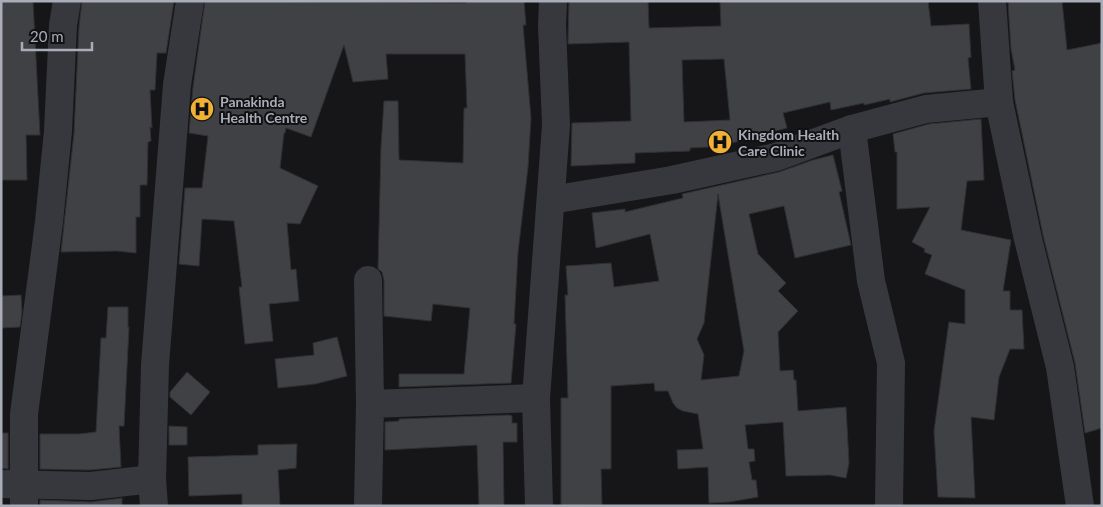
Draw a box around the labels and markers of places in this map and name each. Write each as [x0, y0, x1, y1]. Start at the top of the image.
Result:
place label: Panakinda Health Centre [220, 93, 308, 126]
hospital icon: Panakinda Health Centre [189, 96, 215, 122]
place label: Kingdom Health Care Clinic [738, 126, 839, 159]
hospital icon: Kingdom Health Care Clinic [707, 129, 733, 155]

